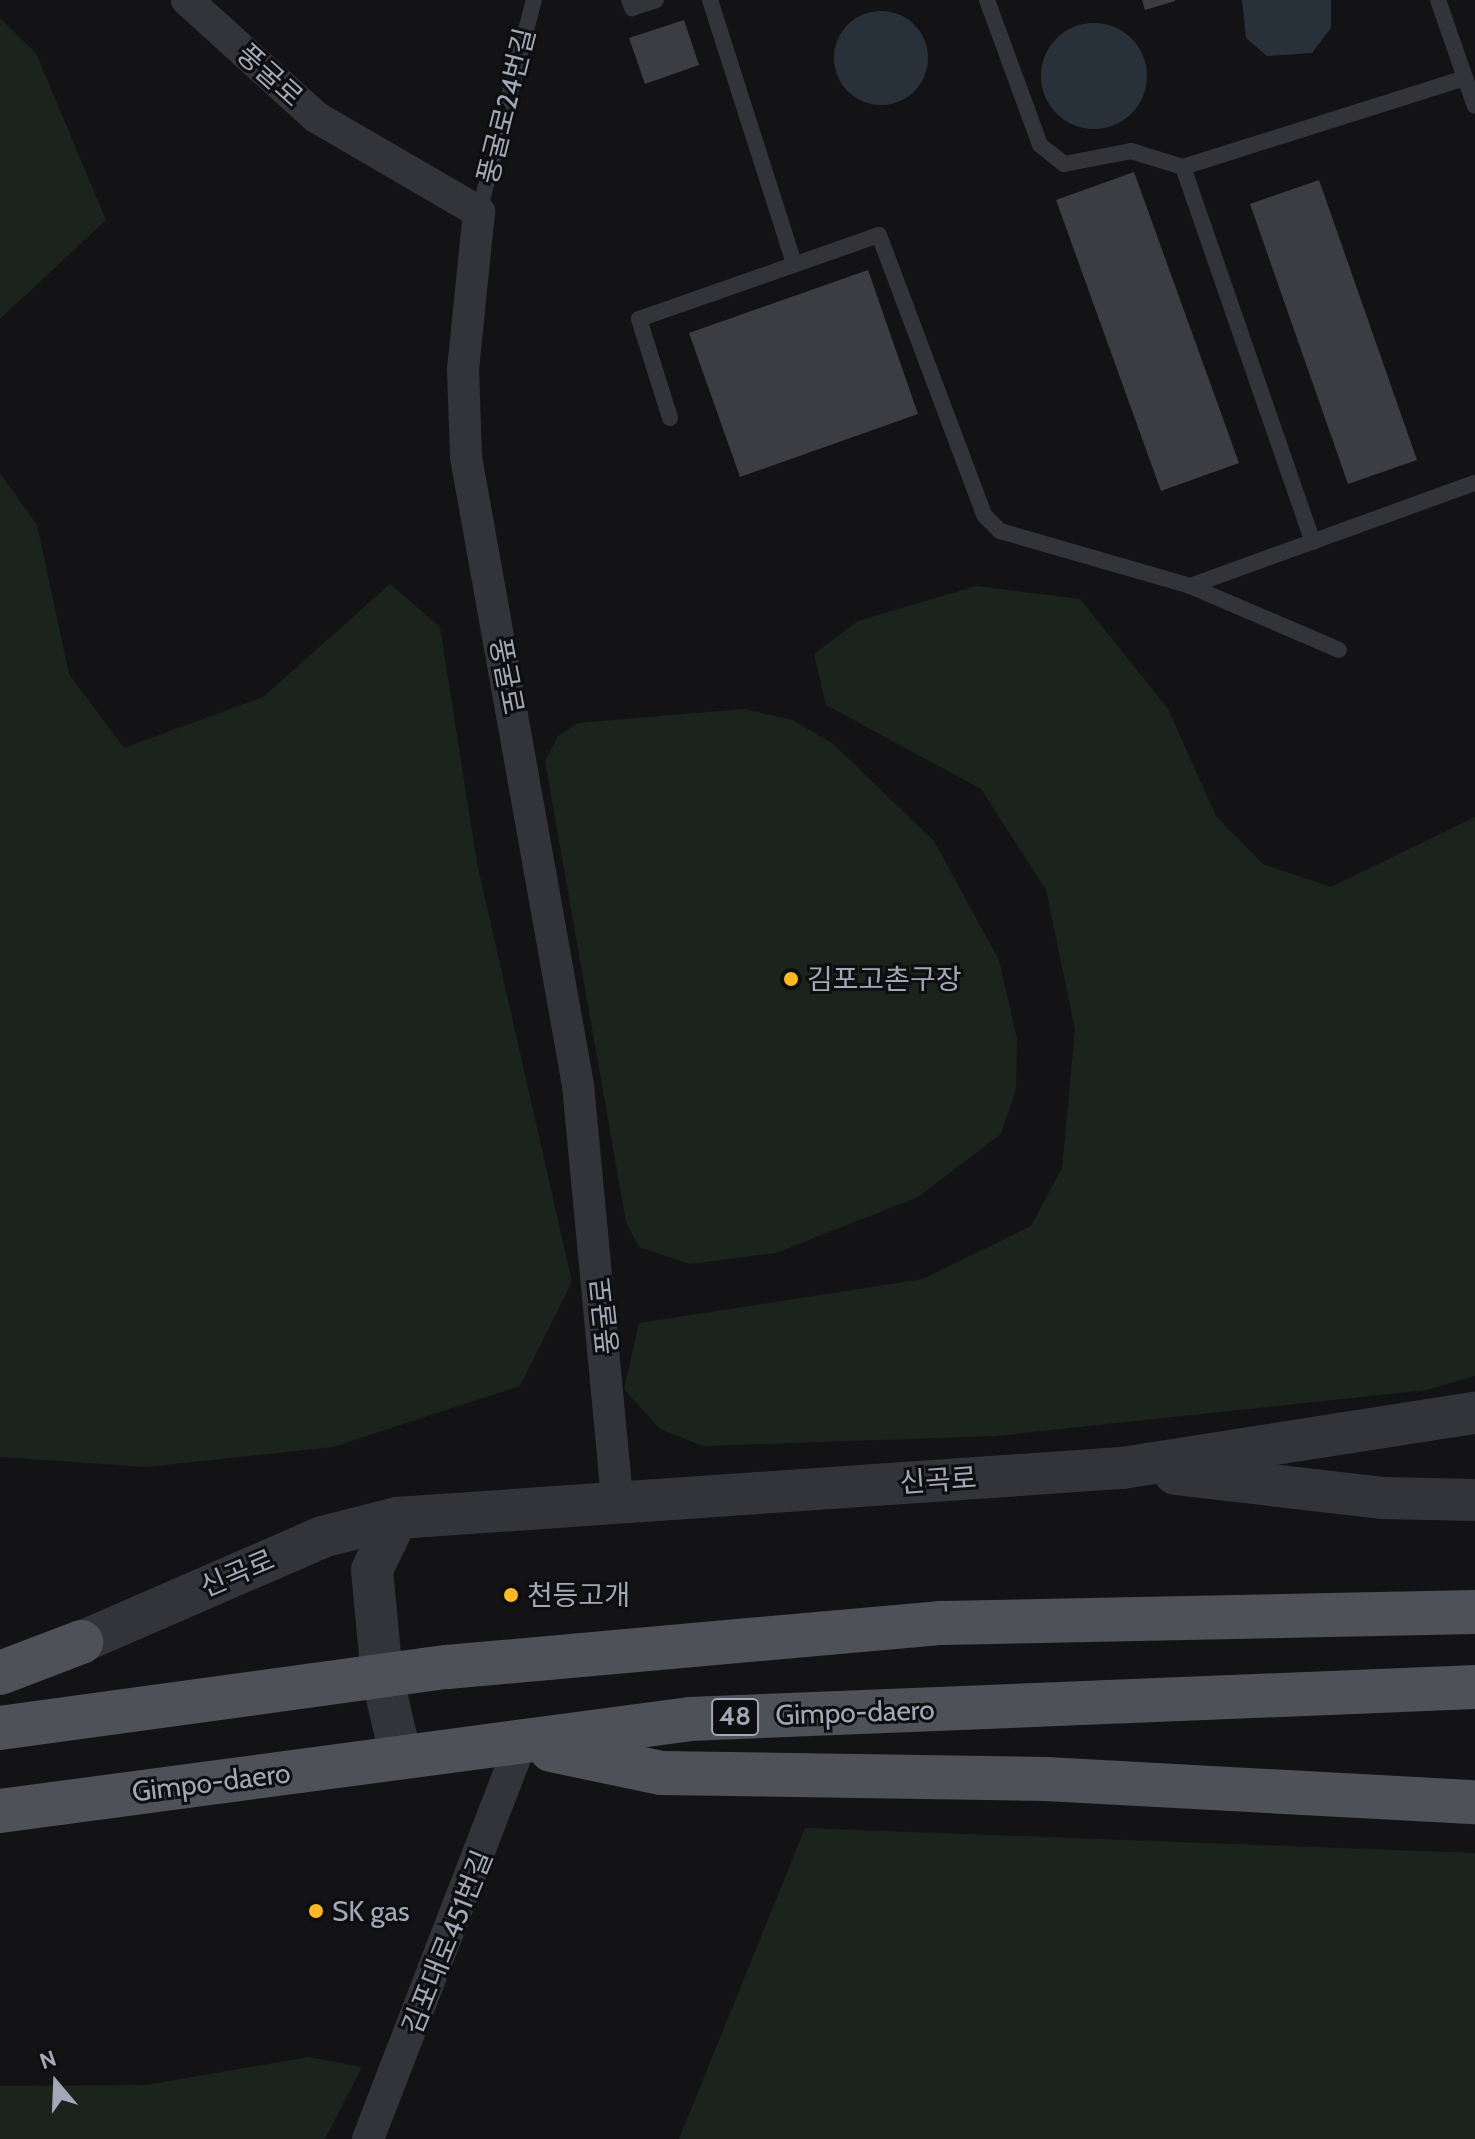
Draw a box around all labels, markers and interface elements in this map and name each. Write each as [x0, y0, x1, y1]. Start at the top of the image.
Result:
street label: 풍굴로24번길 [470, 24, 542, 188]
street label: 풍굴로 [230, 37, 310, 113]
street label: 풍굴로 [483, 635, 531, 717]
place label: 김포고촌구장 [807, 962, 962, 996]
marker: 김포고촌구장 [782, 970, 800, 988]
street label: 풍굴로 [583, 1276, 625, 1356]
street label: 신곡로 [898, 1461, 978, 1499]
street label: 신곡로 [195, 1542, 279, 1604]
place label: 천등고개 [527, 1578, 630, 1612]
marker: 천등고개 [502, 1586, 520, 1604]
street label: Gimpo-daero [775, 1692, 935, 1732]
road number: 48 [711, 1695, 759, 1739]
street label: Gimpo-daero [130, 1756, 292, 1808]
street label: 김포대로451번길 [395, 1845, 499, 2039]
place label: SK gas [332, 1894, 409, 1928]
marker: SK gas [307, 1902, 325, 1920]
north arrow [16, 2043, 96, 2123]
text: N [36, 2045, 60, 2075]

